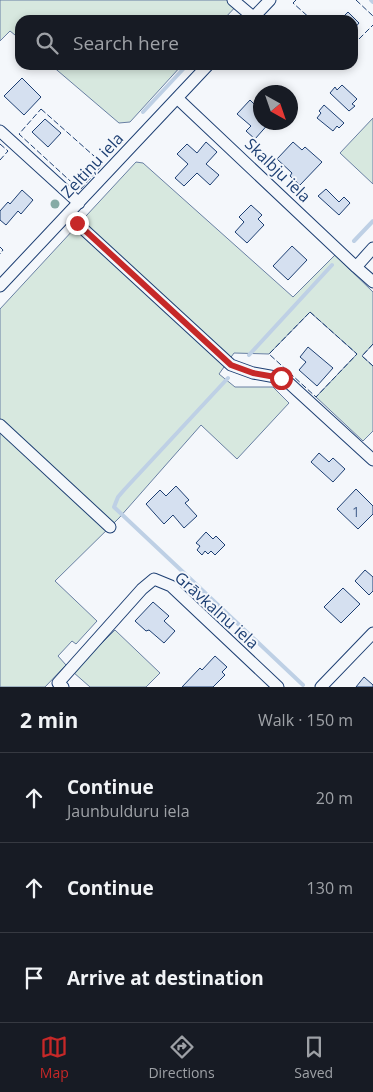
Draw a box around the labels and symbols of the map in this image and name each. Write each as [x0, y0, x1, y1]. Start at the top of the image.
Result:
north arrow [253, 85, 298, 130]
street label: Zeltiņu iela [56, 128, 128, 202]
street label: Skalbju iela [240, 133, 316, 207]
route end [66, 212, 89, 235]
route start [270, 367, 293, 390]
house number: 1 [352, 502, 360, 521]
street label: Grāvkalnu iela [170, 566, 264, 654]

